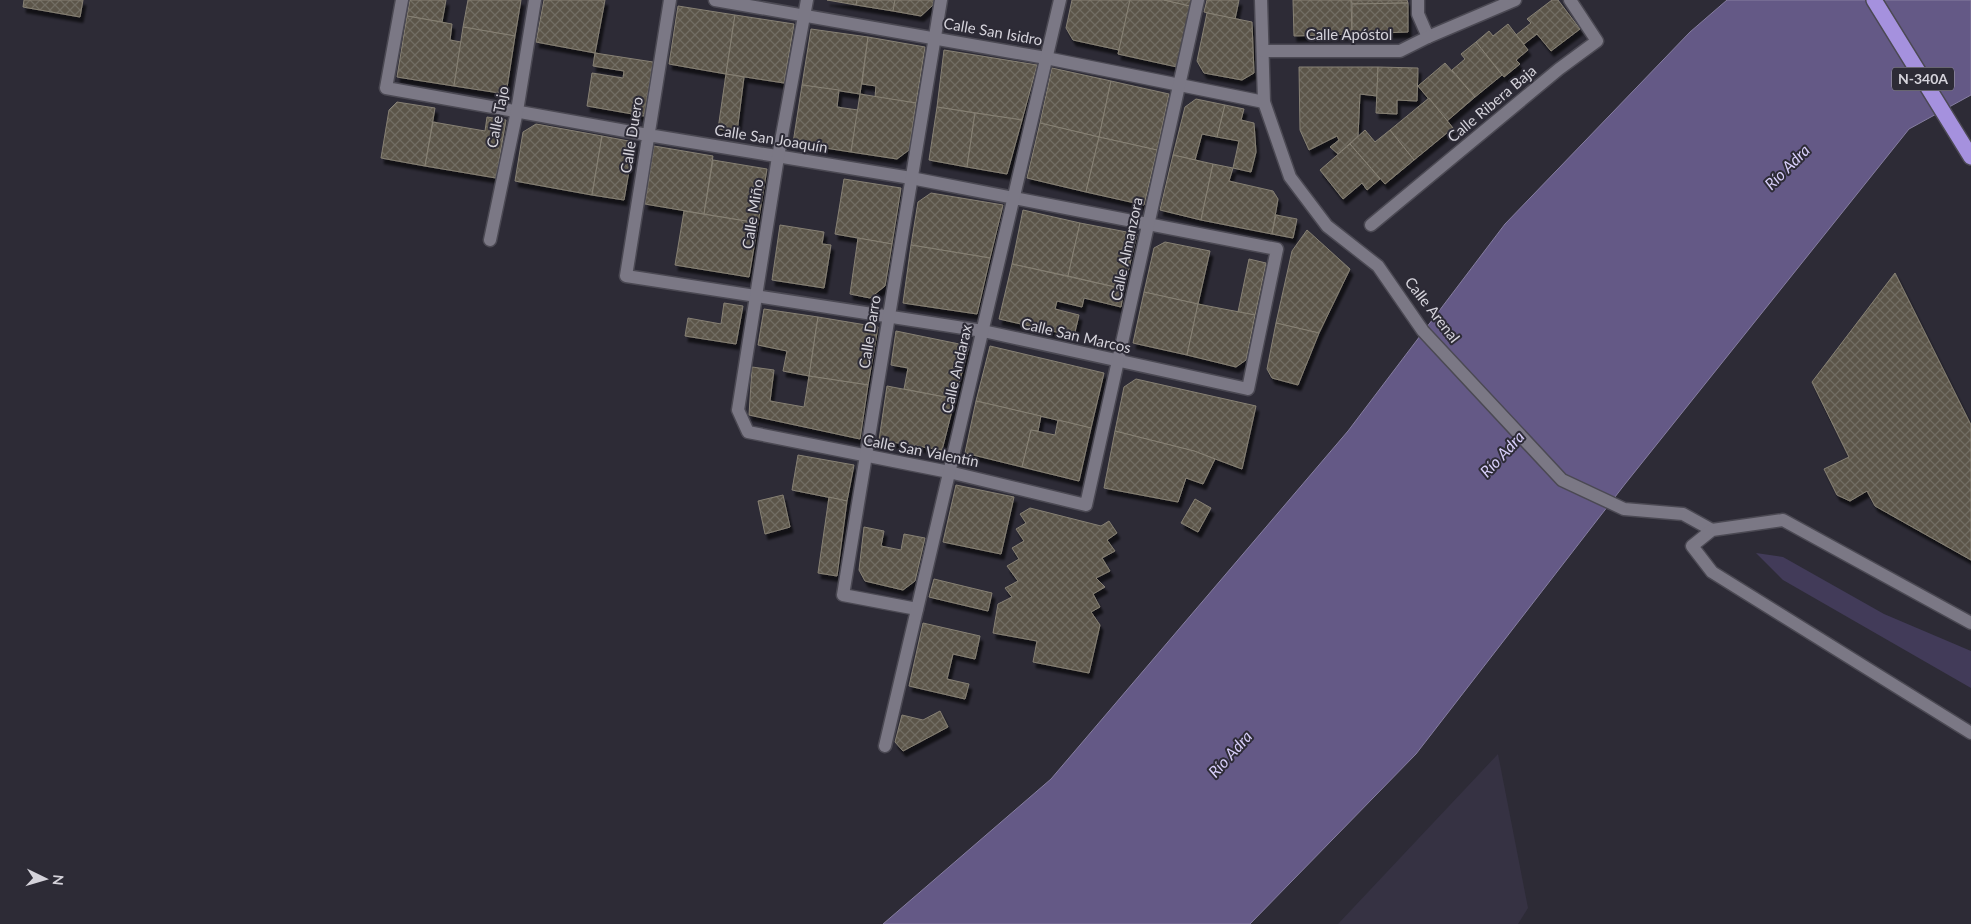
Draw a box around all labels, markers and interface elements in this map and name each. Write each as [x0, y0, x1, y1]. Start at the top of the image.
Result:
street label: Calle San Isidro [942, 13, 1044, 49]
street label: Calle Apóstol [1306, 25, 1392, 43]
street label: Calle Ribera Baja [1443, 61, 1539, 146]
road number: N-340A [1892, 68, 1954, 90]
street label: Calle Tajo [482, 84, 512, 149]
street label: Calle Duero [616, 95, 646, 175]
street label: Calle San Joaquín [713, 120, 829, 156]
water label: Río Adra [1760, 140, 1813, 193]
street label: Calle Miño [738, 178, 766, 250]
street label: Calle Almanzora [1106, 195, 1146, 302]
street label: Calle Arenal [1402, 273, 1464, 346]
street label: Calle Darro [854, 294, 884, 370]
street label: Calle San Marcos [1019, 314, 1133, 356]
street label: Calle Andarax [937, 322, 975, 415]
water label: Río Adra [1476, 427, 1528, 481]
street label: Calle San Valentín [862, 430, 980, 470]
water label: Río Adra [1204, 726, 1255, 781]
north arrow [20, 854, 70, 904]
text: N [50, 874, 67, 886]

